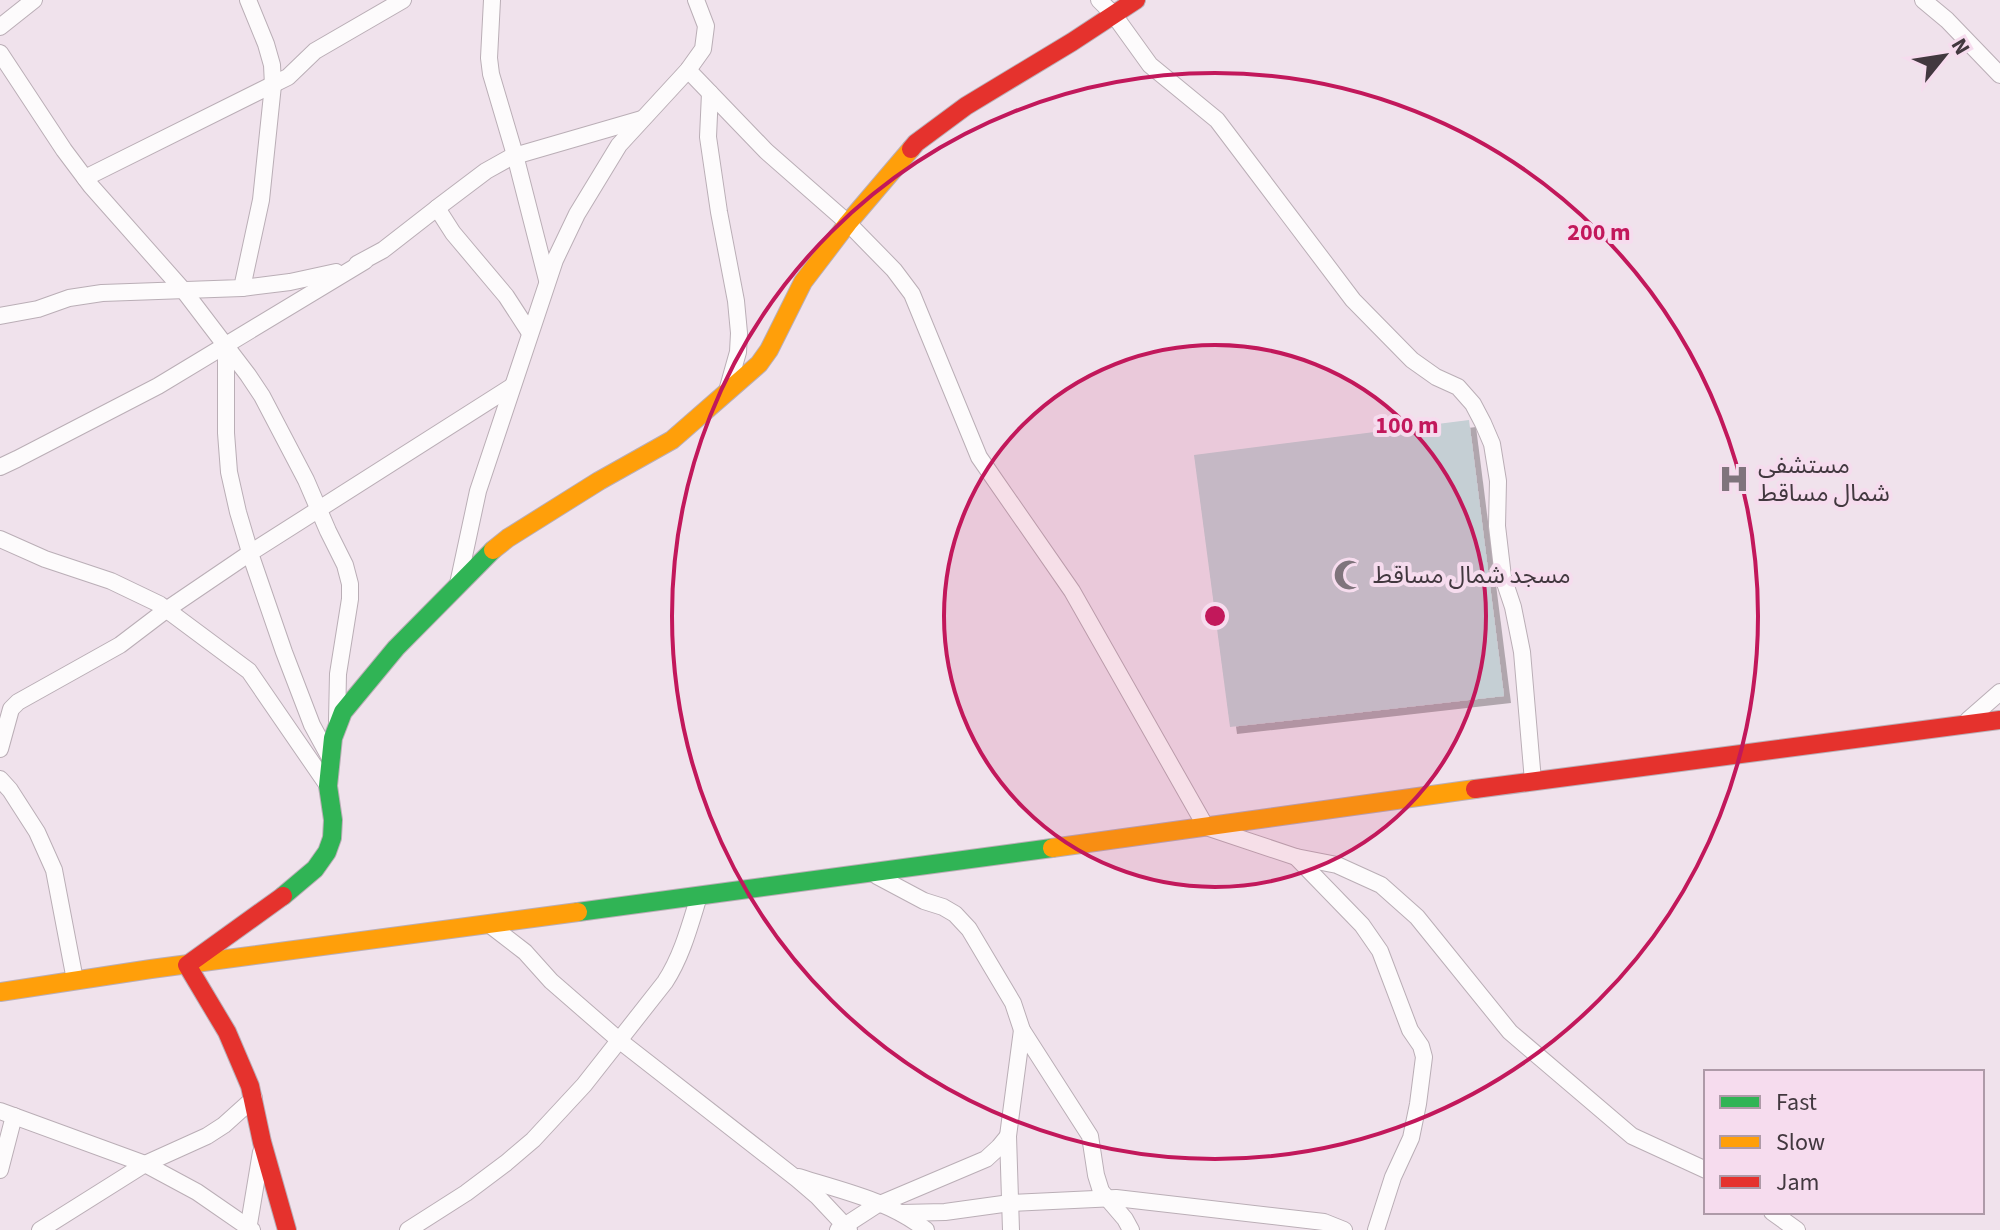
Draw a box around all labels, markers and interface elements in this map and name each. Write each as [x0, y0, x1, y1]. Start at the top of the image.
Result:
north arrow [1904, 16, 1984, 96]
text: N [1943, 32, 1978, 61]
text: 200 m [1567, 215, 1631, 250]
text: 100 m [1375, 408, 1439, 443]
place label: مستشفى شمال مساقط [1758, 448, 1890, 511]
hospital icon: مستشفى شمال مساقط [1717, 462, 1751, 496]
mosque icon: مسجد شمال مساقط [1332, 558, 1366, 592]
place label: مسجد شمال مساقط [1373, 558, 1571, 593]
centre of rings [1201, 602, 1229, 630]
legend [1704, 1070, 1984, 1214]
text: Fast [1776, 1085, 1817, 1120]
text: Slow [1776, 1125, 1825, 1160]
text: Jam [1776, 1165, 1820, 1200]

